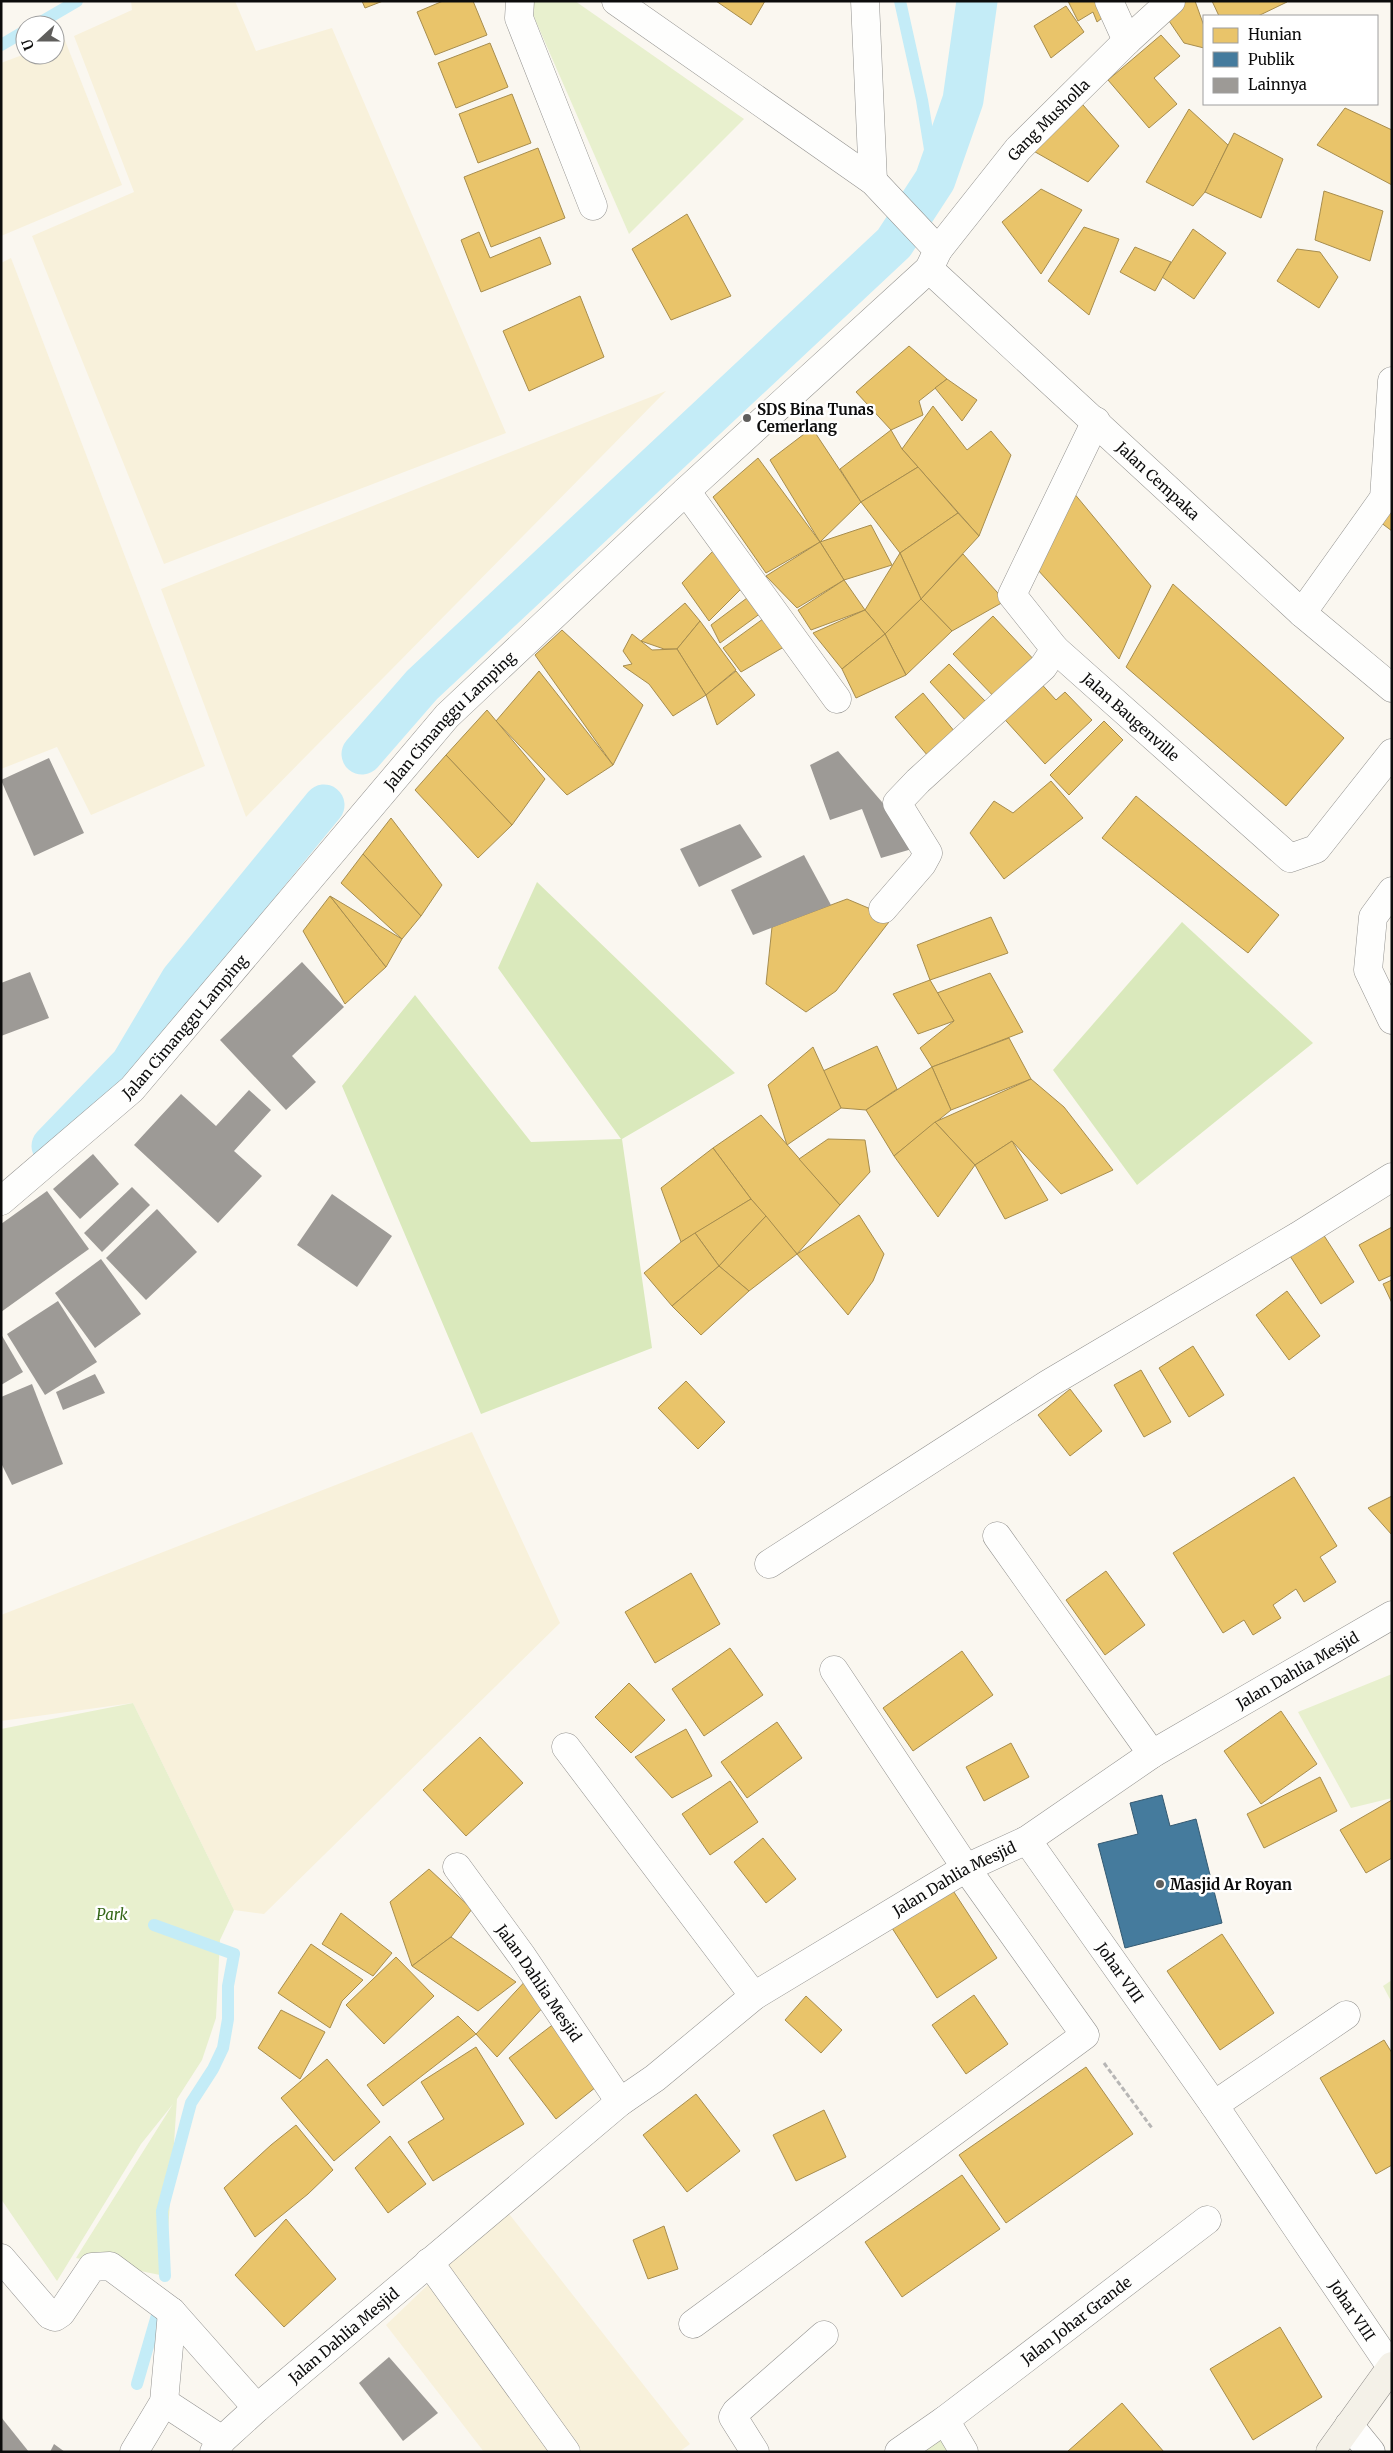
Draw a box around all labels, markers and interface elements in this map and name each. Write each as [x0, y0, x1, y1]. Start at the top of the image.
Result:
north arrow [15, 15, 65, 65]
legend [1203, 15, 1378, 105]
text: Hunian [1248, 25, 1302, 44]
text: U [17, 36, 38, 53]
text: Publik [1248, 50, 1295, 69]
street label: Gang Musholla [1003, 74, 1093, 164]
text: Lainnya [1248, 75, 1307, 94]
place label: SDS Bina Tunas Cemerlang [757, 400, 874, 436]
marker: SDS Bina Tunas Cemerlang [741, 412, 753, 424]
street label: Jalan Cempaka [1112, 437, 1204, 524]
street label: Jalan Cimanggu Lamping [379, 647, 519, 794]
street label: Jalan Baugenville [1078, 668, 1184, 765]
street label: Jalan Cimanggu Lamping [117, 950, 251, 1103]
street label: Jalan Dahlia Mesjid [1232, 1627, 1362, 1713]
street label: Jalan Dahlia Mesjid [888, 1837, 1019, 1920]
place label: Masjid Ar Royan [1170, 1875, 1292, 1894]
marker: Masjid Ar Royan [1154, 1878, 1166, 1890]
park label: Park [96, 1905, 129, 1924]
street label: Jalan Dahlia Mesjid [492, 1920, 586, 2045]
street label: Johar VIII [1092, 1938, 1148, 2006]
street label: Jalan Johar Grande [1016, 2272, 1135, 2369]
street label: Johar VIII [1325, 2275, 1380, 2344]
street label: Jalan Dahlia Mesjid [284, 2283, 402, 2387]

